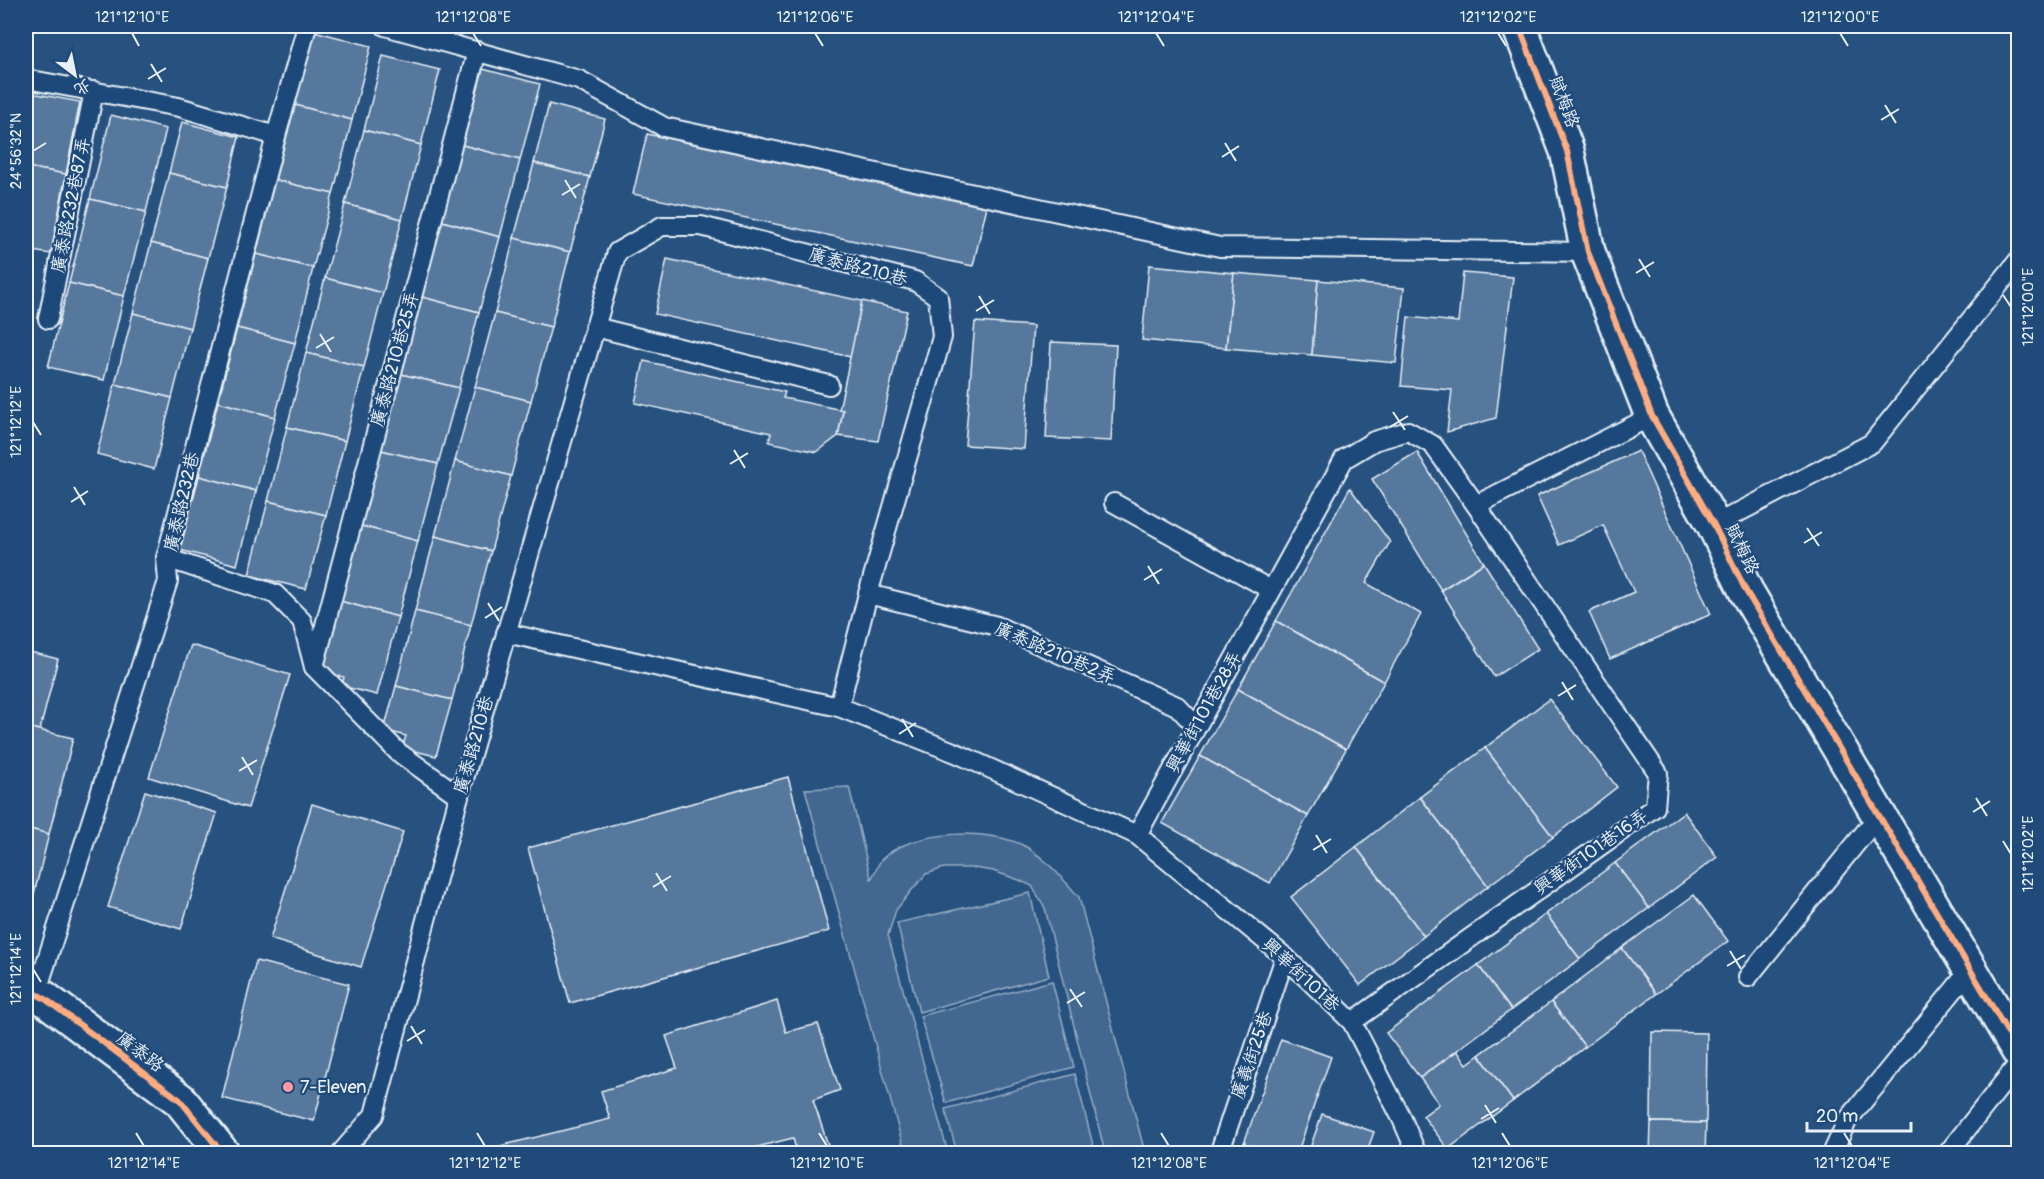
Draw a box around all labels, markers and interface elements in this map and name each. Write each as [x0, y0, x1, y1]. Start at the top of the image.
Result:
text: 121°12'10"E [95, 8, 169, 27]
text: 121°12'08"E [435, 8, 511, 27]
text: 121°12'06"E [777, 8, 854, 27]
text: 121°12'04"E [1118, 8, 1195, 27]
text: 121°12'02"E [1460, 8, 1536, 27]
text: 121°12'00"E [1801, 8, 1879, 27]
north arrow [45, 45, 105, 105]
street label: 賦梅路 [1544, 73, 1584, 131]
text: 北 [70, 74, 95, 100]
text: 24°56'32"N [7, 113, 26, 189]
street label: 廣泰路232巷87弄 [47, 135, 95, 275]
street label: 廣泰路210巷 [806, 243, 910, 291]
text: 121°12'00"E [2019, 268, 2038, 346]
street label: 廣泰路210巷25弄 [366, 289, 424, 429]
text: 121°12'12"E [7, 386, 26, 458]
street label: 廣泰路232巷 [159, 450, 205, 554]
street label: 賦梅路 [1720, 520, 1764, 578]
street label: 廣泰路210巷2弄 [991, 617, 1119, 689]
street label: 興華街101巷28弄 [1161, 647, 1247, 777]
street label: 廣泰路210巷 [449, 693, 499, 797]
street label: 興華街101巷16弄 [1530, 804, 1652, 900]
text: 121°12'02"E [2019, 816, 2038, 892]
text: 121°12'14"E [7, 933, 26, 1005]
street label: 興華街101巷 [1257, 933, 1345, 1017]
street label: 廣義街25巷 [1226, 1008, 1278, 1102]
street label: 廣泰路 [112, 1027, 168, 1077]
place label: 7-Eleven [300, 1076, 367, 1099]
marker: 7-Eleven [281, 1080, 295, 1094]
scale bar [1807, 1095, 1910, 1133]
text: 20 m [1816, 1105, 1858, 1128]
text: 121°12'14"E [108, 1154, 180, 1173]
text: 121°12'12"E [449, 1154, 521, 1173]
text: 121°12'10"E [790, 1154, 864, 1173]
text: 121°12'08"E [1131, 1154, 1207, 1173]
text: 121°12'06"E [1472, 1154, 1549, 1173]
text: 121°12'04"E [1814, 1154, 1891, 1173]

